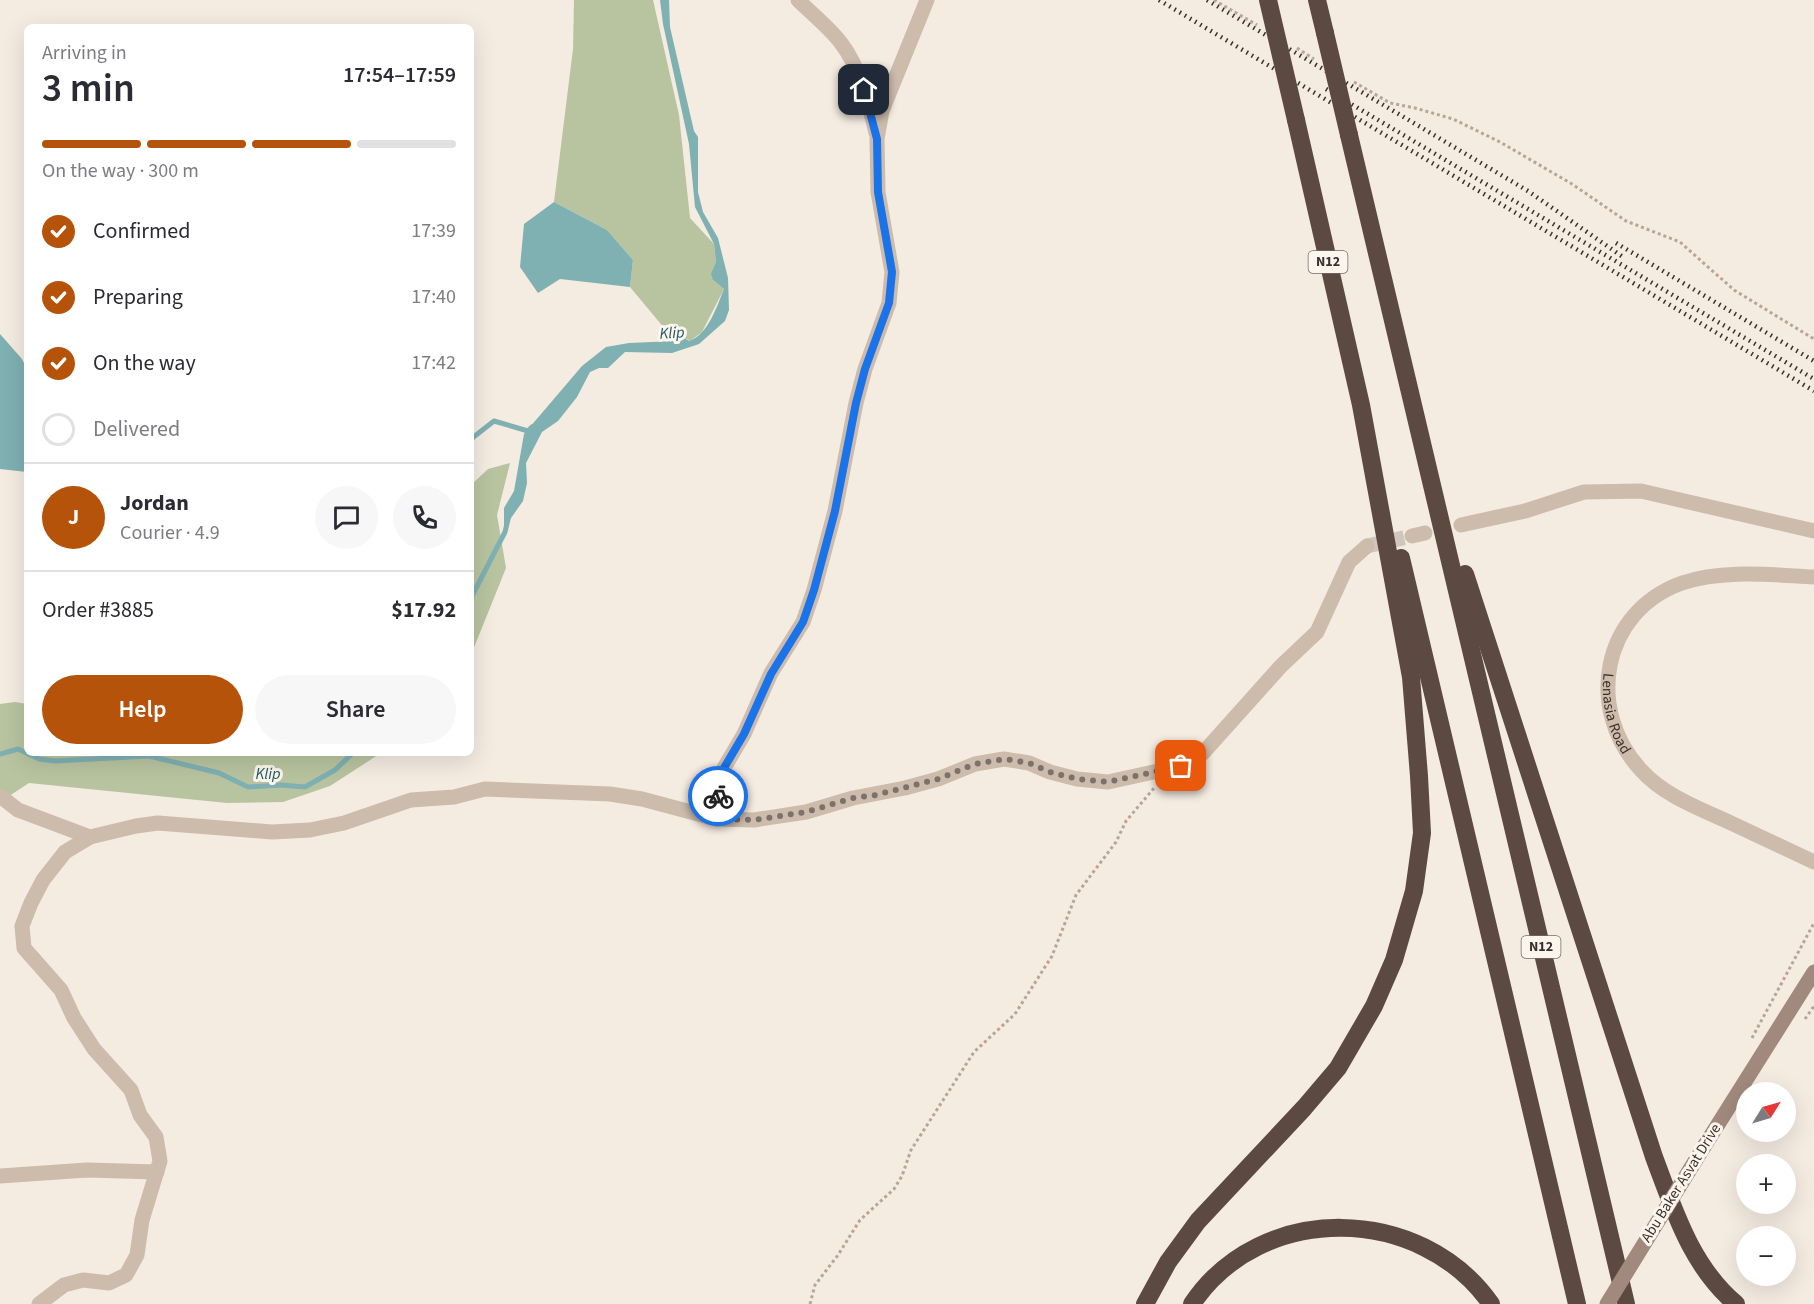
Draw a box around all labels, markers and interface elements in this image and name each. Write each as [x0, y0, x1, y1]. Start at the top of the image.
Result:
text: Arriving in [42, 39, 127, 67]
text: 17:54–17:59 [343, 59, 456, 91]
text: 3 min [42, 61, 135, 117]
pin [838, 64, 889, 115]
icon: home [847, 73, 880, 106]
text: On the way · 300 m [42, 157, 199, 185]
icon: check [42, 215, 75, 248]
text: Confirmed [93, 215, 190, 247]
text: 17:39 [411, 217, 456, 245]
road number: N12 [1308, 251, 1348, 273]
icon: check [42, 281, 75, 314]
text: Preparing [93, 281, 183, 313]
text: 17:40 [411, 283, 456, 311]
water label: Klip [659, 321, 685, 345]
icon: check [42, 347, 75, 380]
text: On the way [93, 347, 196, 379]
text: 17:42 [411, 349, 456, 377]
text: Delivered [93, 413, 180, 445]
button: chat [315, 486, 378, 549]
button: phone [393, 486, 456, 549]
text: Jordan [120, 487, 189, 519]
text: J [68, 501, 79, 533]
text: Courier · 4.9 [120, 519, 220, 547]
text: Order #3885 [42, 594, 154, 626]
text: $17.92 [391, 594, 456, 626]
street label: Lenasia Road [1597, 672, 1636, 758]
button: Help [42, 675, 243, 744]
button: Share [255, 675, 456, 744]
pin [1155, 740, 1206, 791]
icon: bag [1164, 749, 1197, 782]
water label: Klip [255, 763, 281, 785]
courier [688, 766, 748, 826]
icon: bike [702, 780, 735, 813]
road number: N12 [1522, 936, 1560, 958]
north arrow [1736, 1082, 1796, 1142]
map controls [1736, 1082, 1796, 1286]
street label: Abu Baker Asvat Drive [1636, 1120, 1726, 1246]
button: + [1736, 1154, 1796, 1214]
button: − [1736, 1226, 1796, 1286]

